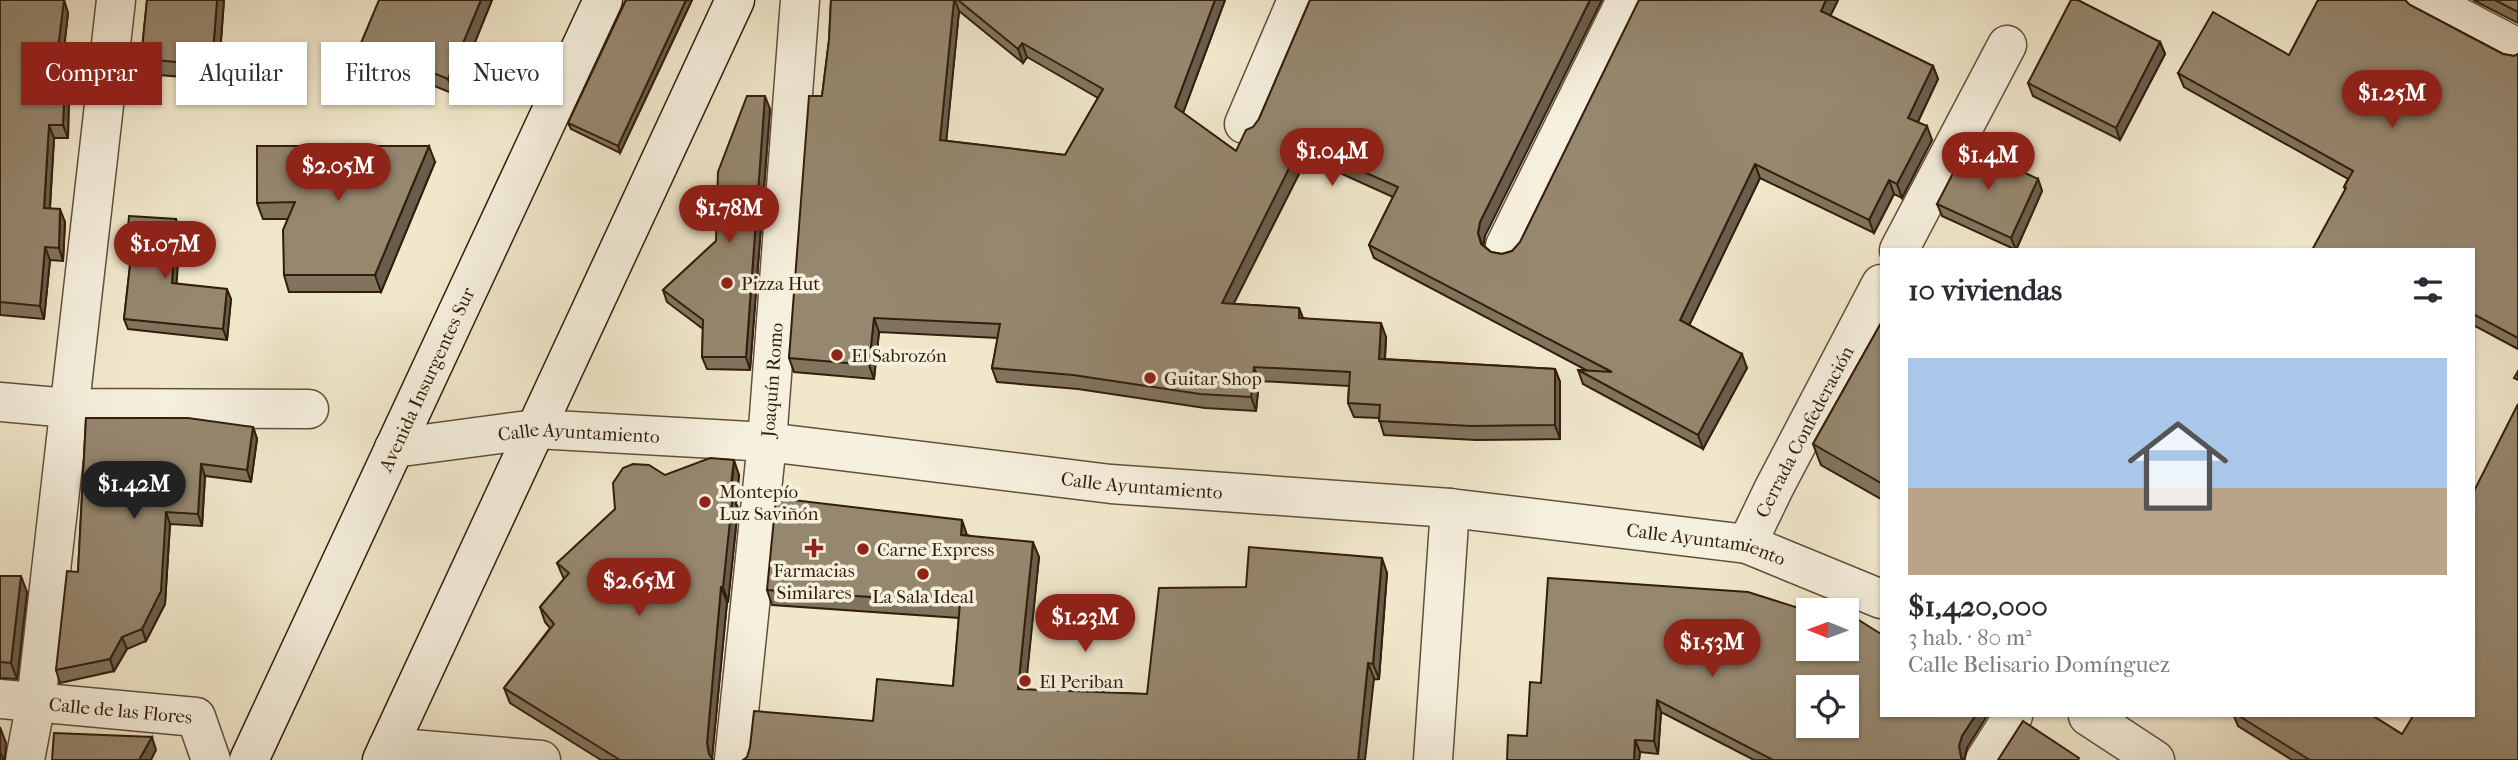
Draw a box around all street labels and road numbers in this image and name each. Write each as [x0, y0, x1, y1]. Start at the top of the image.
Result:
street label: Avenida Insurgentes Sur [374, 283, 480, 476]
street label: Joaquín Romo [757, 321, 788, 440]
street label: Cerrada Confederación [1751, 343, 1858, 521]
street label: Calle Ayuntamiento [497, 419, 661, 448]
street label: Calle Ayuntamiento [1060, 468, 1224, 504]
street label: Calle Ayuntamiento [1625, 519, 1789, 571]
street label: Calle de las Flores [48, 694, 193, 729]

